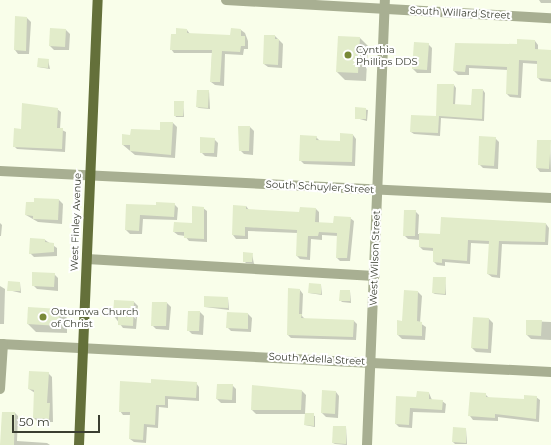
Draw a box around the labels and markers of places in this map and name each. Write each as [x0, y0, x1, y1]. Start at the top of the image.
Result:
place label: Cynthia Phillips DDS [356, 43, 418, 66]
marker: Cynthia Phillips DDS [343, 50, 353, 60]
place label: Ottumwa Church of Christ [51, 305, 139, 328]
marker: Ottumwa Church of Christ [38, 312, 48, 322]

